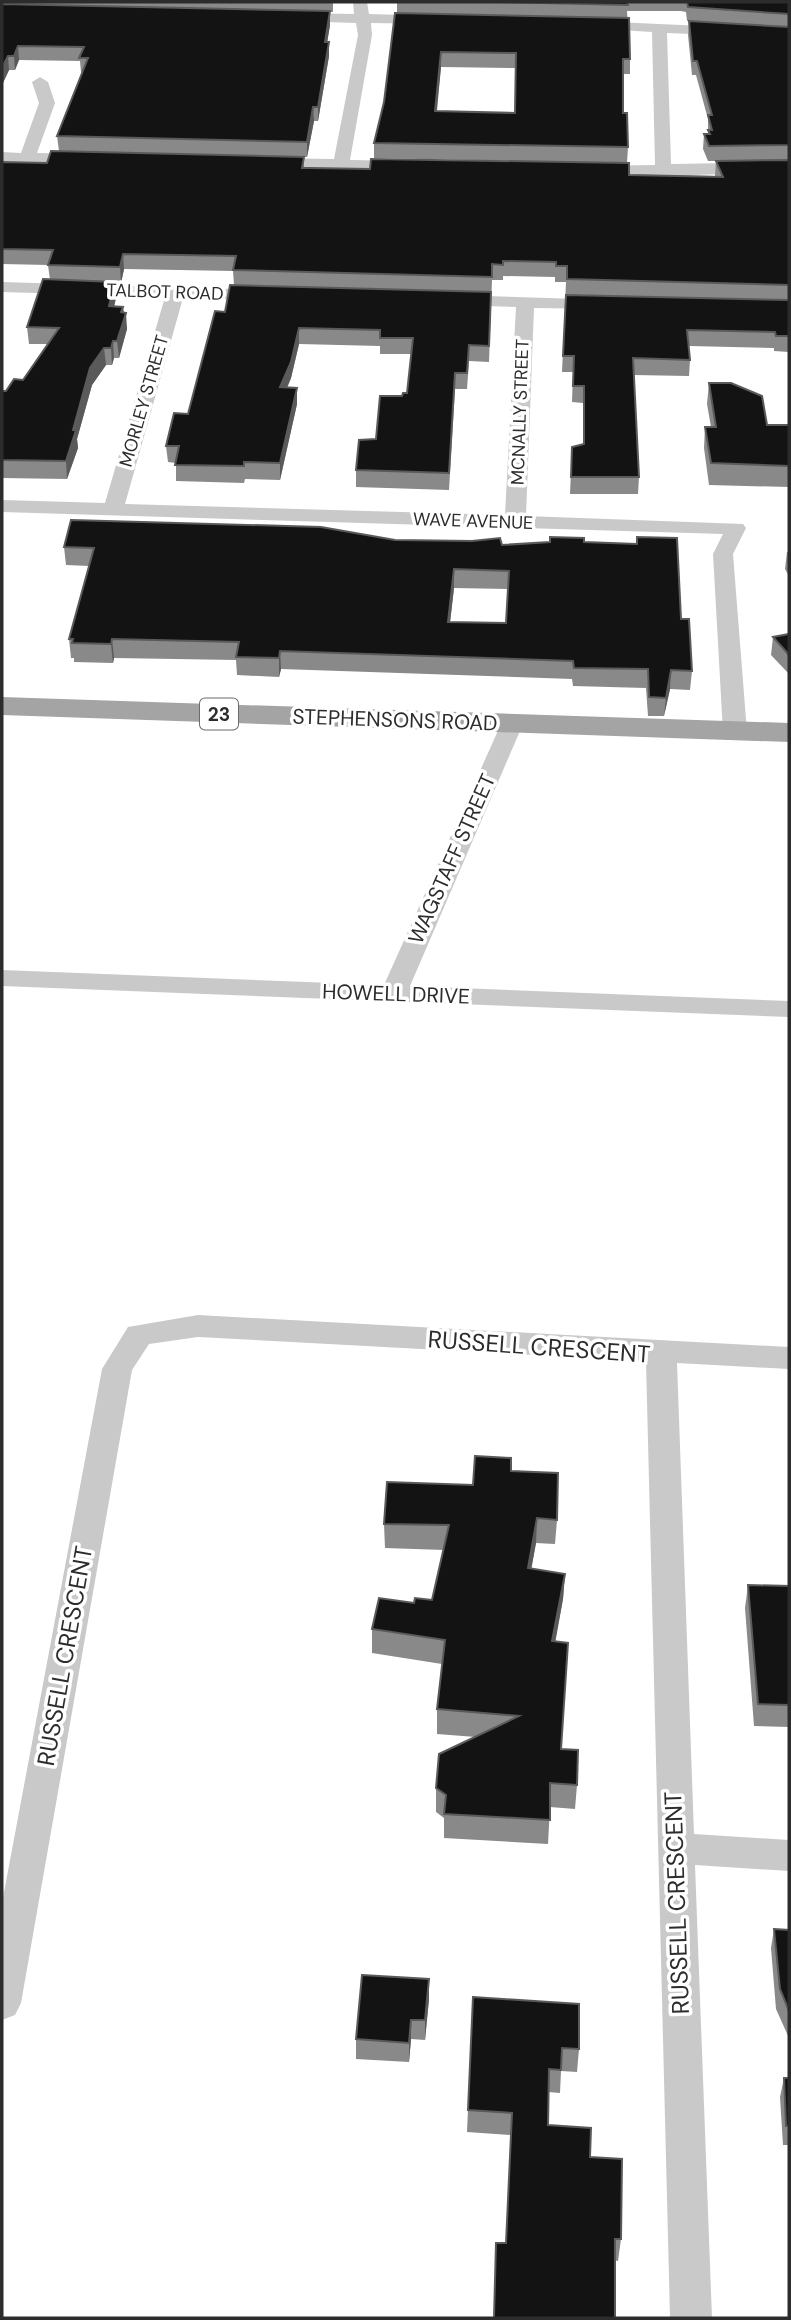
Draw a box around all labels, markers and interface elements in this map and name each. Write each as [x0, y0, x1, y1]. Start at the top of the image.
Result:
street label: TALBOT ROAD [106, 278, 224, 306]
street label: MORLEY STREET [114, 332, 174, 470]
street label: MCNALLY STREET [505, 339, 535, 485]
street label: WAVE AVENUE [413, 507, 533, 535]
road number: 23 [200, 698, 238, 730]
street label: STEPHENSONS ROAD [292, 702, 498, 738]
street label: WAGSTAFF STREET [402, 769, 502, 948]
street label: HOWELL DRIVE [322, 977, 470, 1011]
street label: RUSSELL CRESCENT [427, 1323, 651, 1370]
street label: RUSSELL CRESCENT [30, 1544, 99, 1768]
street label: RUSSELL CRESCENT [657, 1791, 696, 2015]

